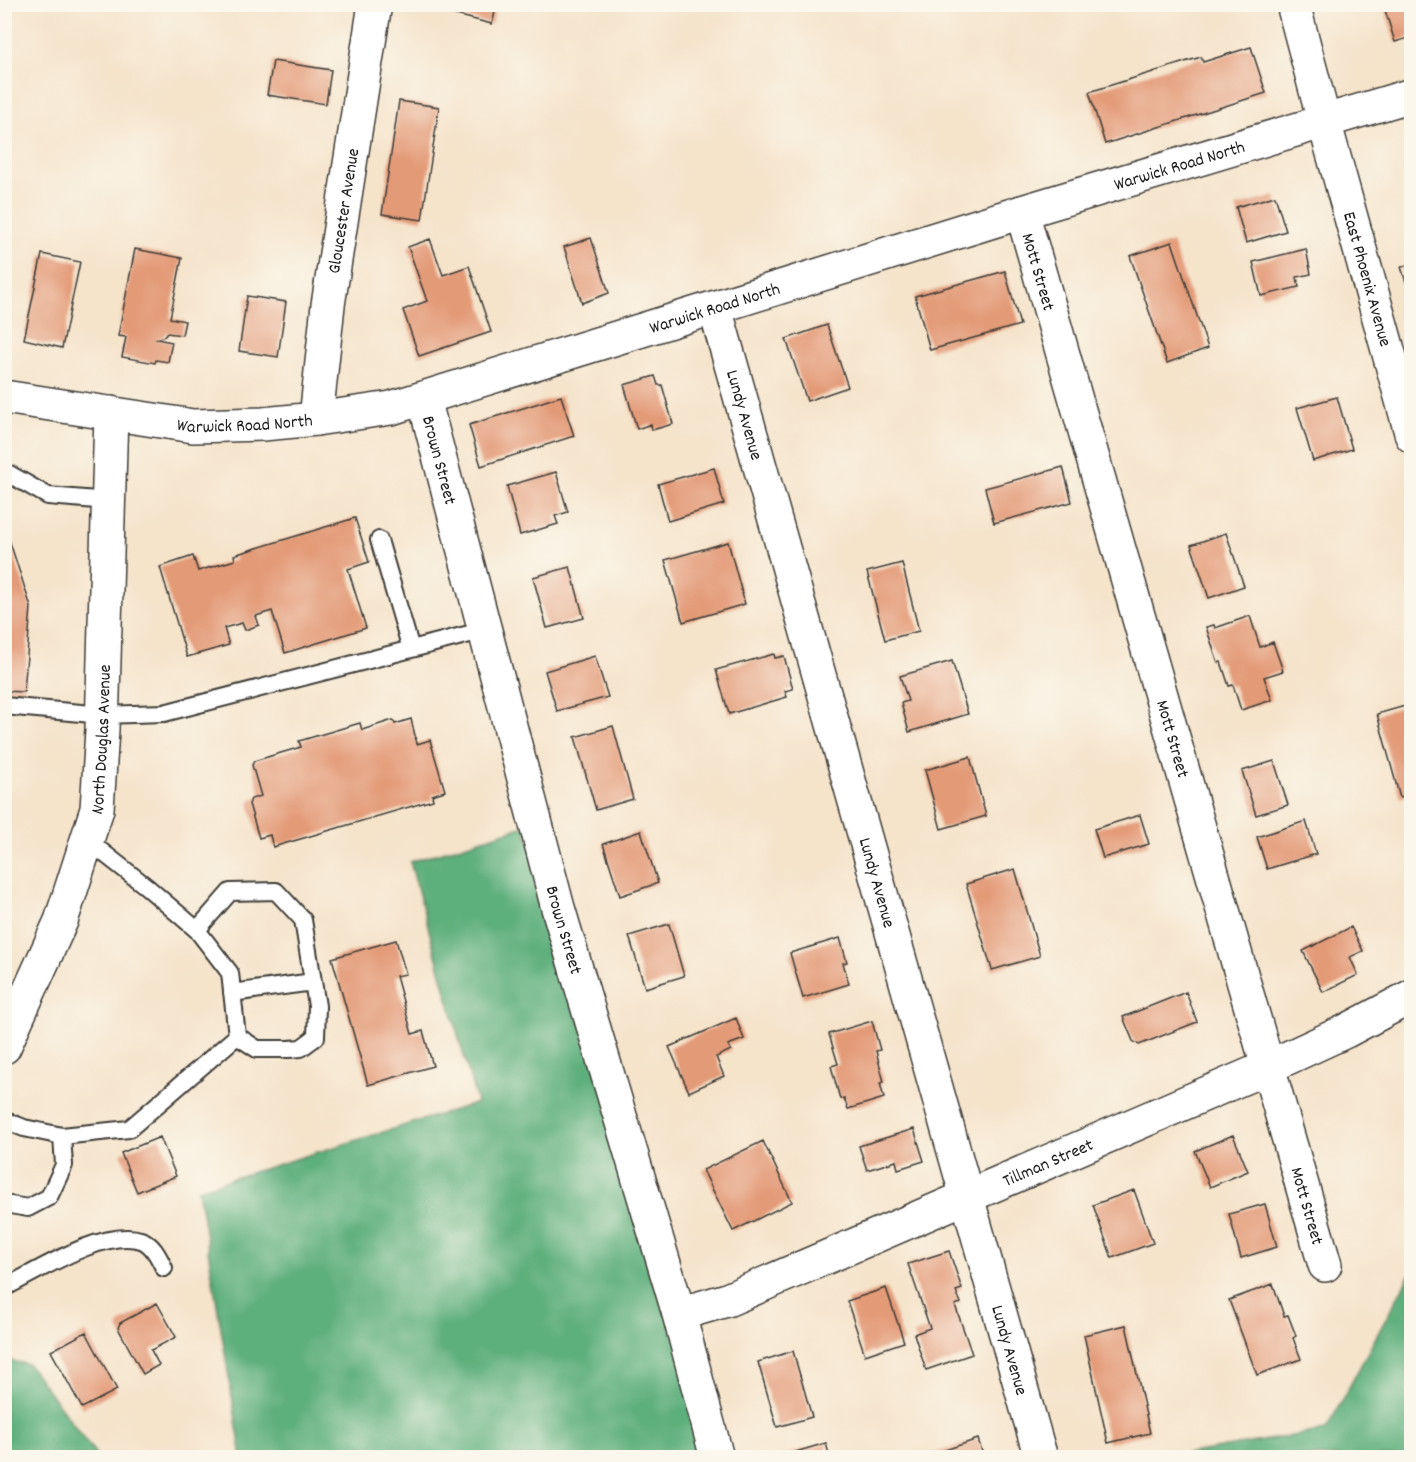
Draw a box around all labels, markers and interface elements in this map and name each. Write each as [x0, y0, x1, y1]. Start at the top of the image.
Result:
street label: Warwick Road North [1111, 136, 1248, 199]
street label: Gloucester Avenue [323, 147, 367, 276]
street label: East Phoenix Avenue [1335, 209, 1396, 350]
street label: Mott Street [1014, 230, 1060, 314]
street label: Warwick Road North [647, 278, 784, 342]
street label: Lundy Avenue [718, 368, 768, 464]
street label: Warwick Road North [175, 409, 314, 441]
street label: Brown Street [414, 413, 461, 508]
street label: North Douglas Avenue [86, 664, 119, 818]
street label: Mott Street [1148, 698, 1194, 781]
street label: Lundy Avenue [851, 835, 900, 931]
street label: Brown Street [538, 883, 587, 978]
street label: Tillman Street [999, 1134, 1098, 1195]
street label: Mott Street [1282, 1165, 1329, 1249]
street label: Lundy Avenue [983, 1303, 1033, 1399]

